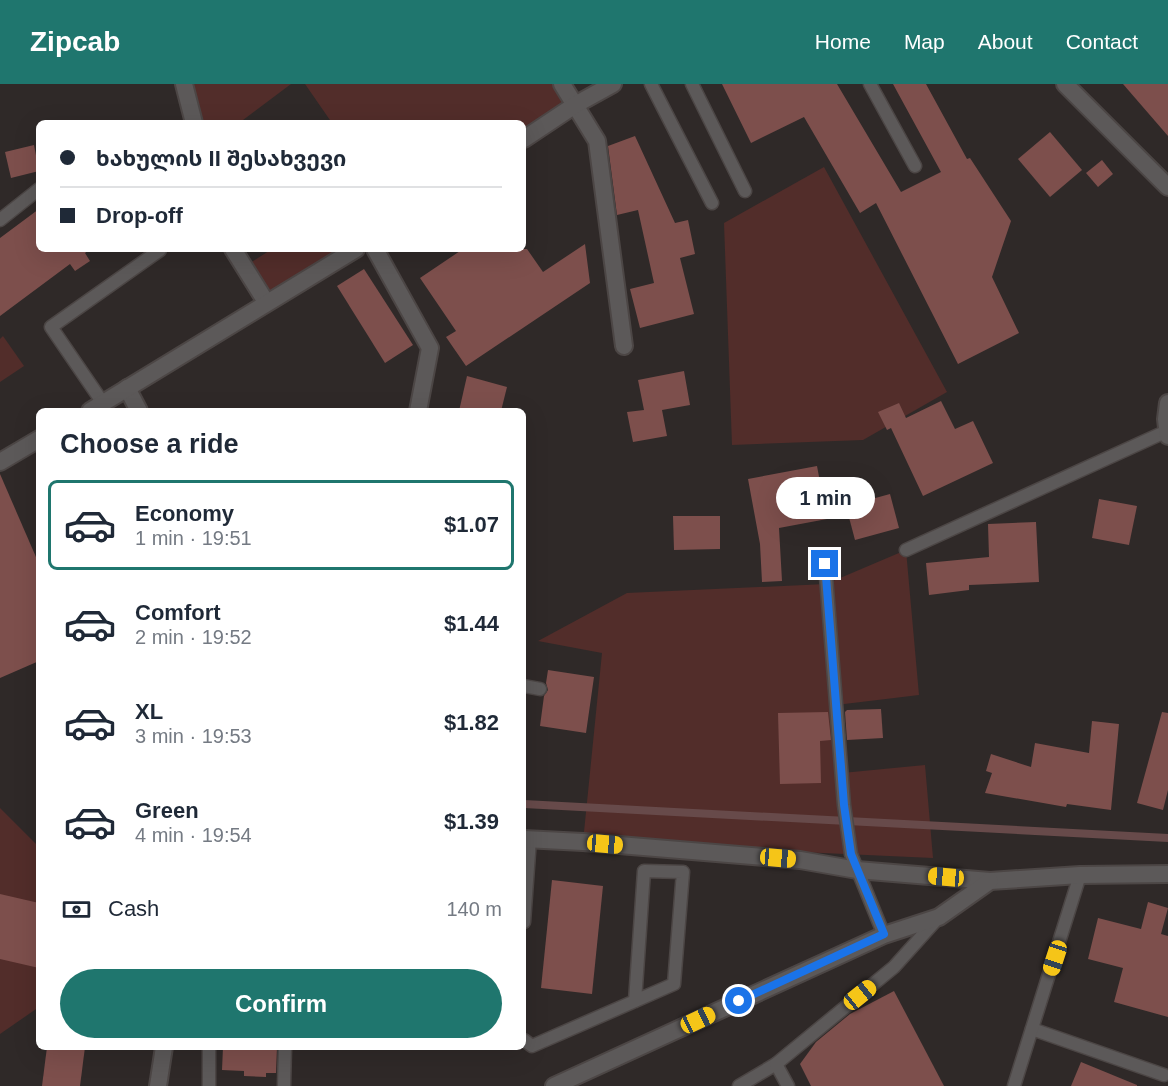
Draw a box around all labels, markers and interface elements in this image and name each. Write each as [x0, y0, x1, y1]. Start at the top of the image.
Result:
text: Zipcab [30, 26, 120, 57]
text: Home [815, 30, 871, 53]
text: Map [904, 30, 945, 53]
text: About [978, 30, 1033, 53]
text: Contact [1066, 30, 1138, 53]
text: ხახულის II შესახვევი [96, 146, 346, 171]
text: Drop-off [96, 203, 183, 228]
text: Choose a ride [60, 429, 239, 459]
callout: 1 min [776, 477, 874, 519]
text: 1 min [799, 487, 852, 509]
icon: car [63, 498, 117, 552]
text: Economy [135, 501, 234, 526]
text: $1.07 [444, 512, 499, 537]
text: 1 min · 19:51 [135, 527, 252, 549]
route end [811, 550, 838, 577]
icon: car [63, 597, 117, 651]
text: Comfort [135, 600, 221, 625]
text: $1.44 [444, 611, 499, 636]
text: 2 min · 19:52 [135, 626, 252, 648]
icon: car [63, 696, 117, 750]
text: XL [135, 699, 163, 724]
text: $1.82 [444, 710, 499, 735]
text: 3 min · 19:53 [135, 725, 252, 747]
icon: car [63, 795, 117, 849]
text: Green [135, 798, 199, 823]
text: $1.39 [444, 809, 499, 834]
text: 4 min · 19:54 [135, 824, 252, 846]
car [586, 833, 624, 855]
car [759, 847, 797, 869]
car [927, 866, 965, 888]
icon: cash [60, 893, 93, 926]
text: Cash [108, 896, 159, 921]
text: 140 m [446, 898, 502, 920]
car [1041, 938, 1069, 978]
button: Confirm [60, 969, 502, 1038]
car [840, 977, 880, 1013]
route start [725, 987, 752, 1014]
car [678, 1004, 718, 1036]

